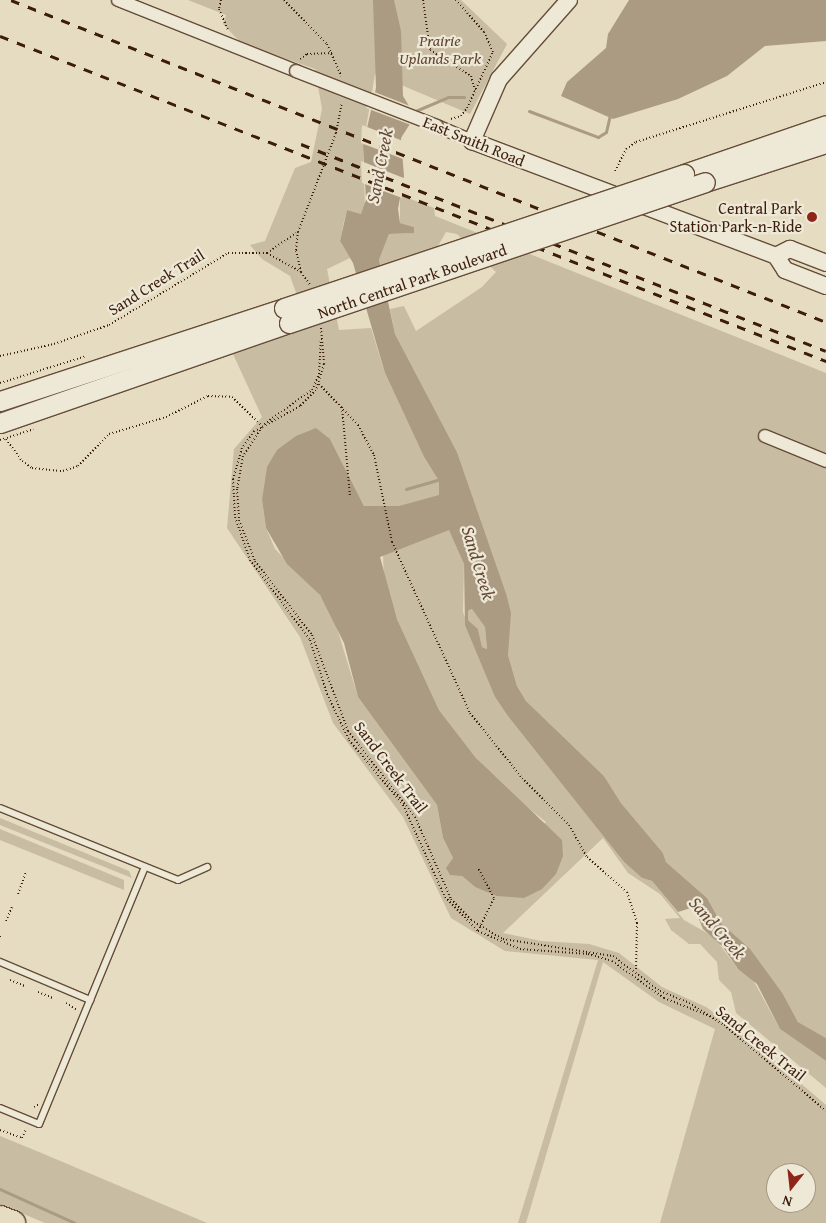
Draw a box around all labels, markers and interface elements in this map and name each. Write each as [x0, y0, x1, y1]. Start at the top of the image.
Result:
park label: Prairie Uplands Park [399, 30, 481, 68]
street label: East Smith Road [420, 112, 528, 170]
water label: Sand Creek [362, 127, 398, 205]
place label: Central Park Station Park-n-Ride [670, 198, 802, 236]
marker: Central Park Station Park-n-Ride [806, 211, 818, 223]
street label: North Central Park Boulevard [315, 240, 509, 322]
street label: Sand Creek Trail [104, 245, 208, 319]
water label: Sand Creek [457, 524, 499, 602]
street label: Sand Creek Trail [350, 717, 432, 817]
water label: Sand Creek [684, 892, 750, 964]
street label: Sand Creek Trail [712, 1001, 810, 1085]
north arrow [766, 1163, 816, 1213]
text: N [780, 1191, 794, 1212]

